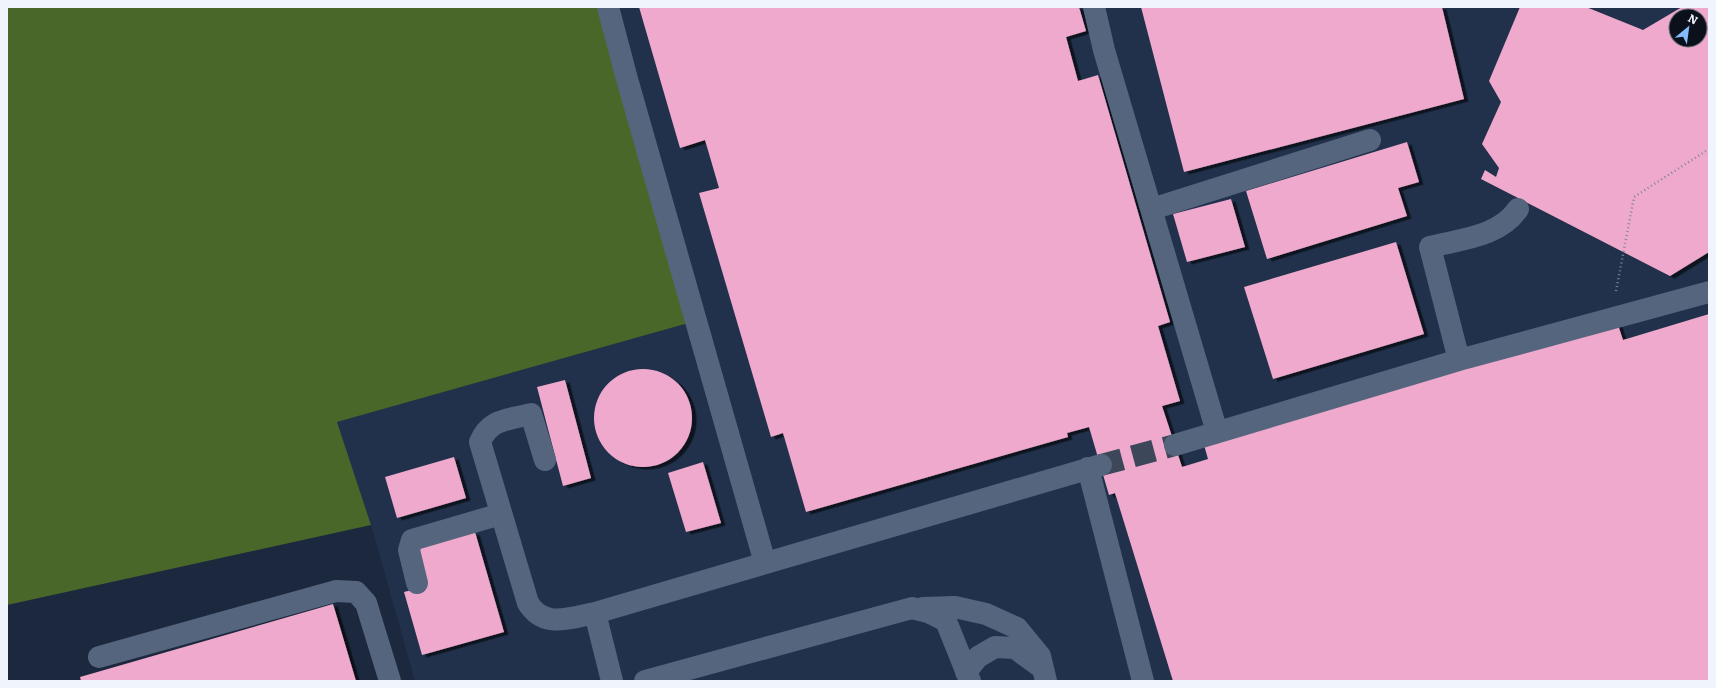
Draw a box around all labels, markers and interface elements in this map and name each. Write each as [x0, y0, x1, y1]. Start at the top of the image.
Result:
north arrow [1668, 8, 1708, 48]
text: N [1685, 9, 1701, 28]

